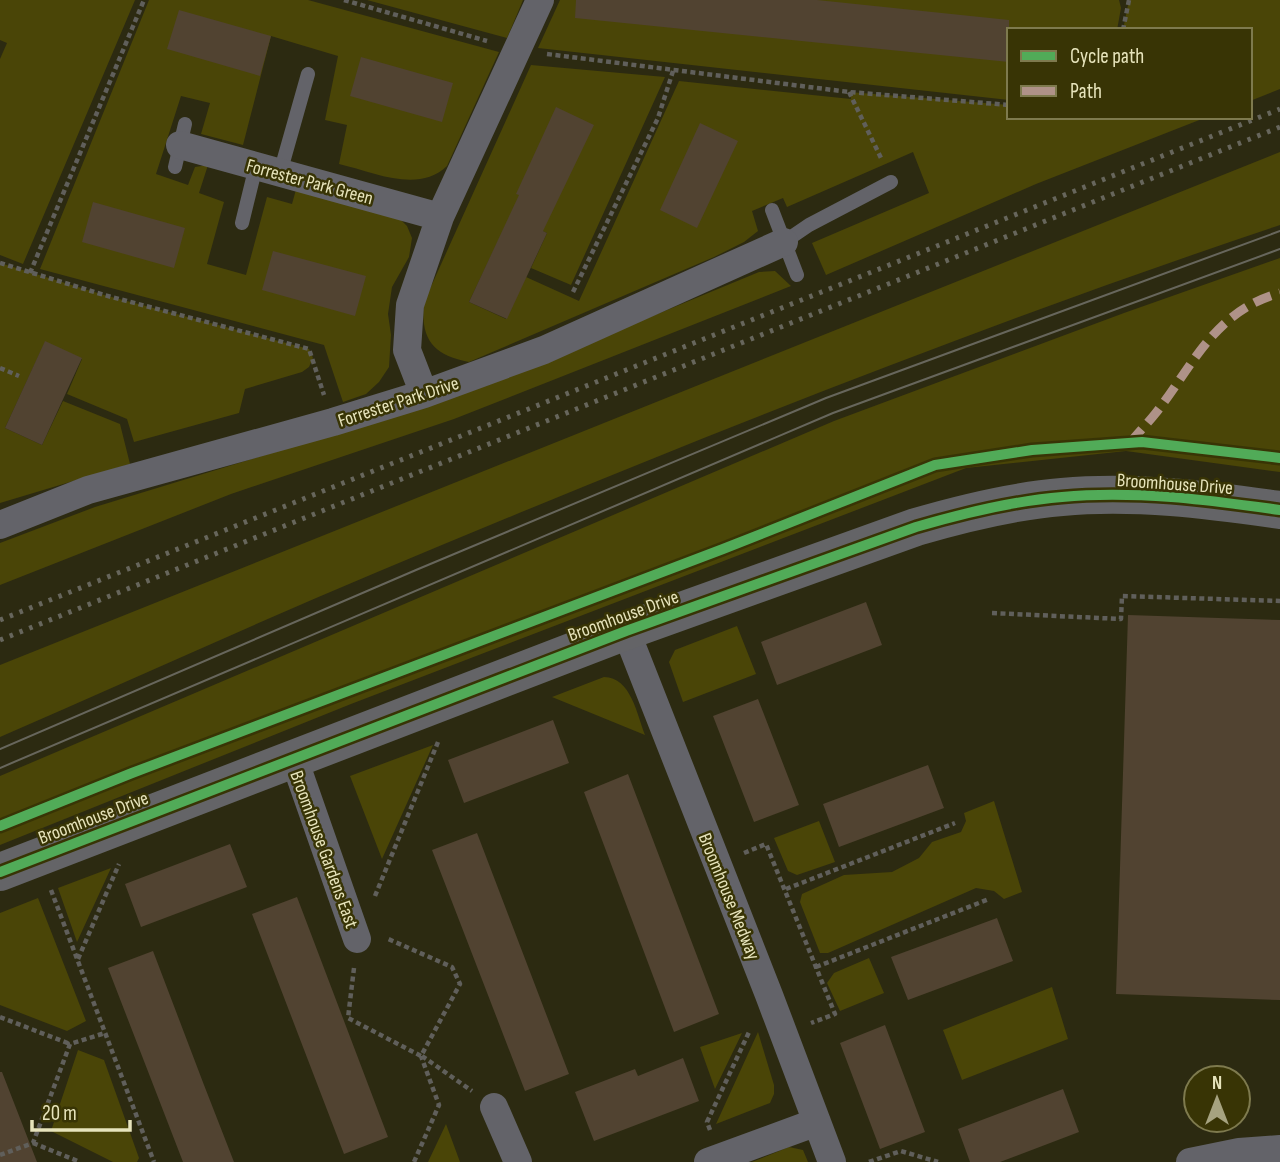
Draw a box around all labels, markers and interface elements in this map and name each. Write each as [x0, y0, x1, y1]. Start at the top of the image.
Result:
legend [1007, 28, 1252, 119]
text: Cycle path [1070, 44, 1144, 69]
text: Path [1070, 79, 1102, 104]
street label: Forrester Park Green [244, 154, 376, 210]
street label: Forrester Park Drive [335, 372, 462, 433]
street label: Broomhouse Drive [1116, 469, 1234, 500]
street label: Broomhouse Drive [565, 586, 682, 647]
street label: Broomhouse Gardens East [284, 768, 363, 932]
street label: Broomhouse Drive [35, 787, 152, 850]
street label: Broomhouse Medway [693, 830, 765, 964]
north arrow [1182, 1064, 1252, 1134]
text: N [1212, 1072, 1222, 1095]
scale bar [32, 1088, 130, 1132]
text: 20 m [42, 1101, 77, 1126]

